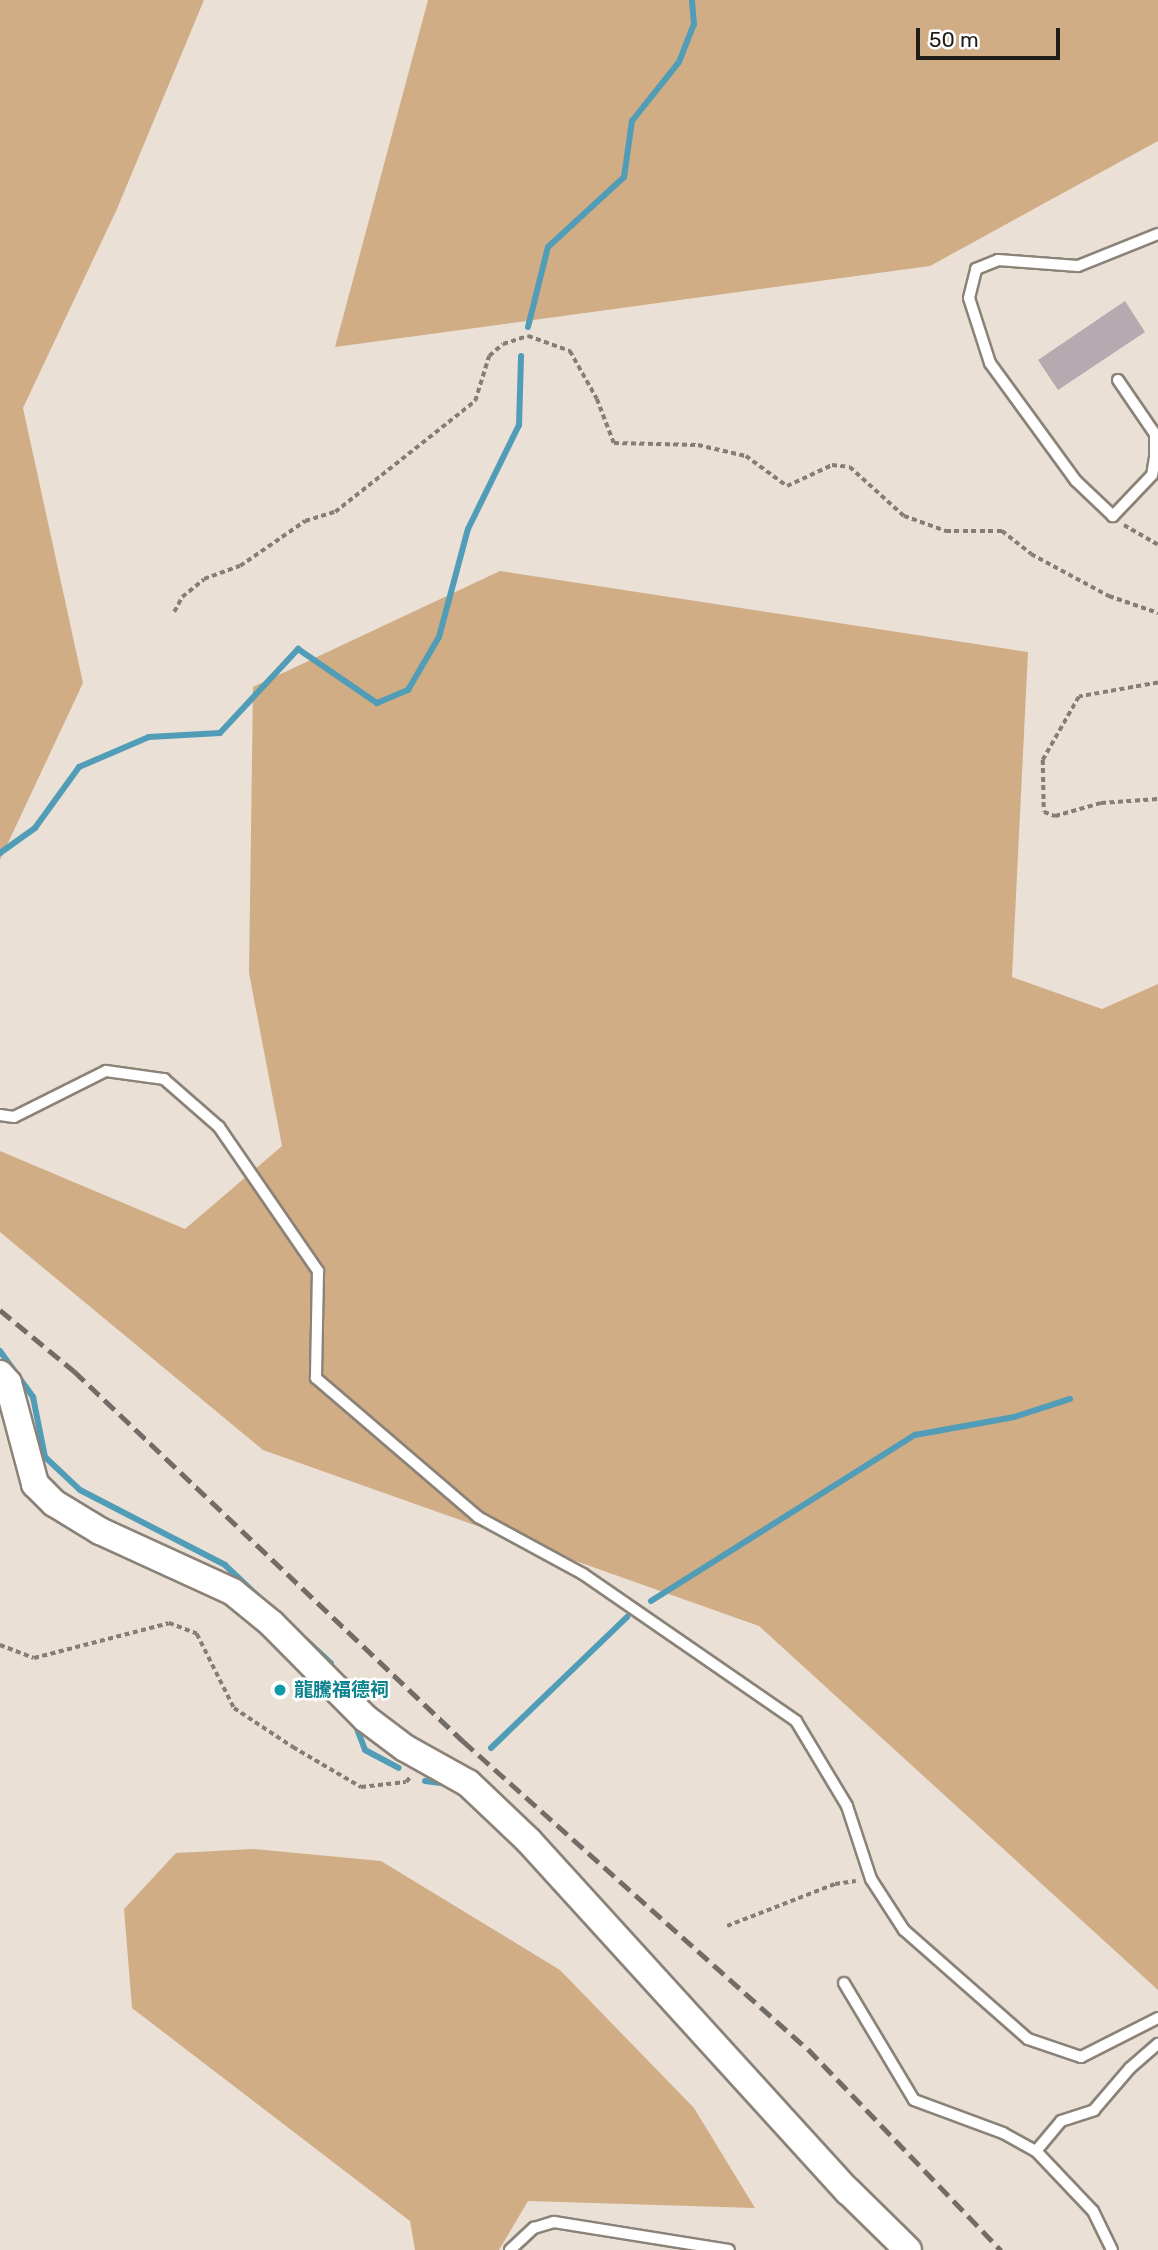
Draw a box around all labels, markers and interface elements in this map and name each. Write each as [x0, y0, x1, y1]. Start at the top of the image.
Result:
scale bar [920, 14, 1064, 58]
text: 50 m [929, 27, 979, 52]
place label: 龍騰福德祠 [294, 1679, 389, 1701]
marker: 龍騰福德祠 [272, 1682, 288, 1698]

